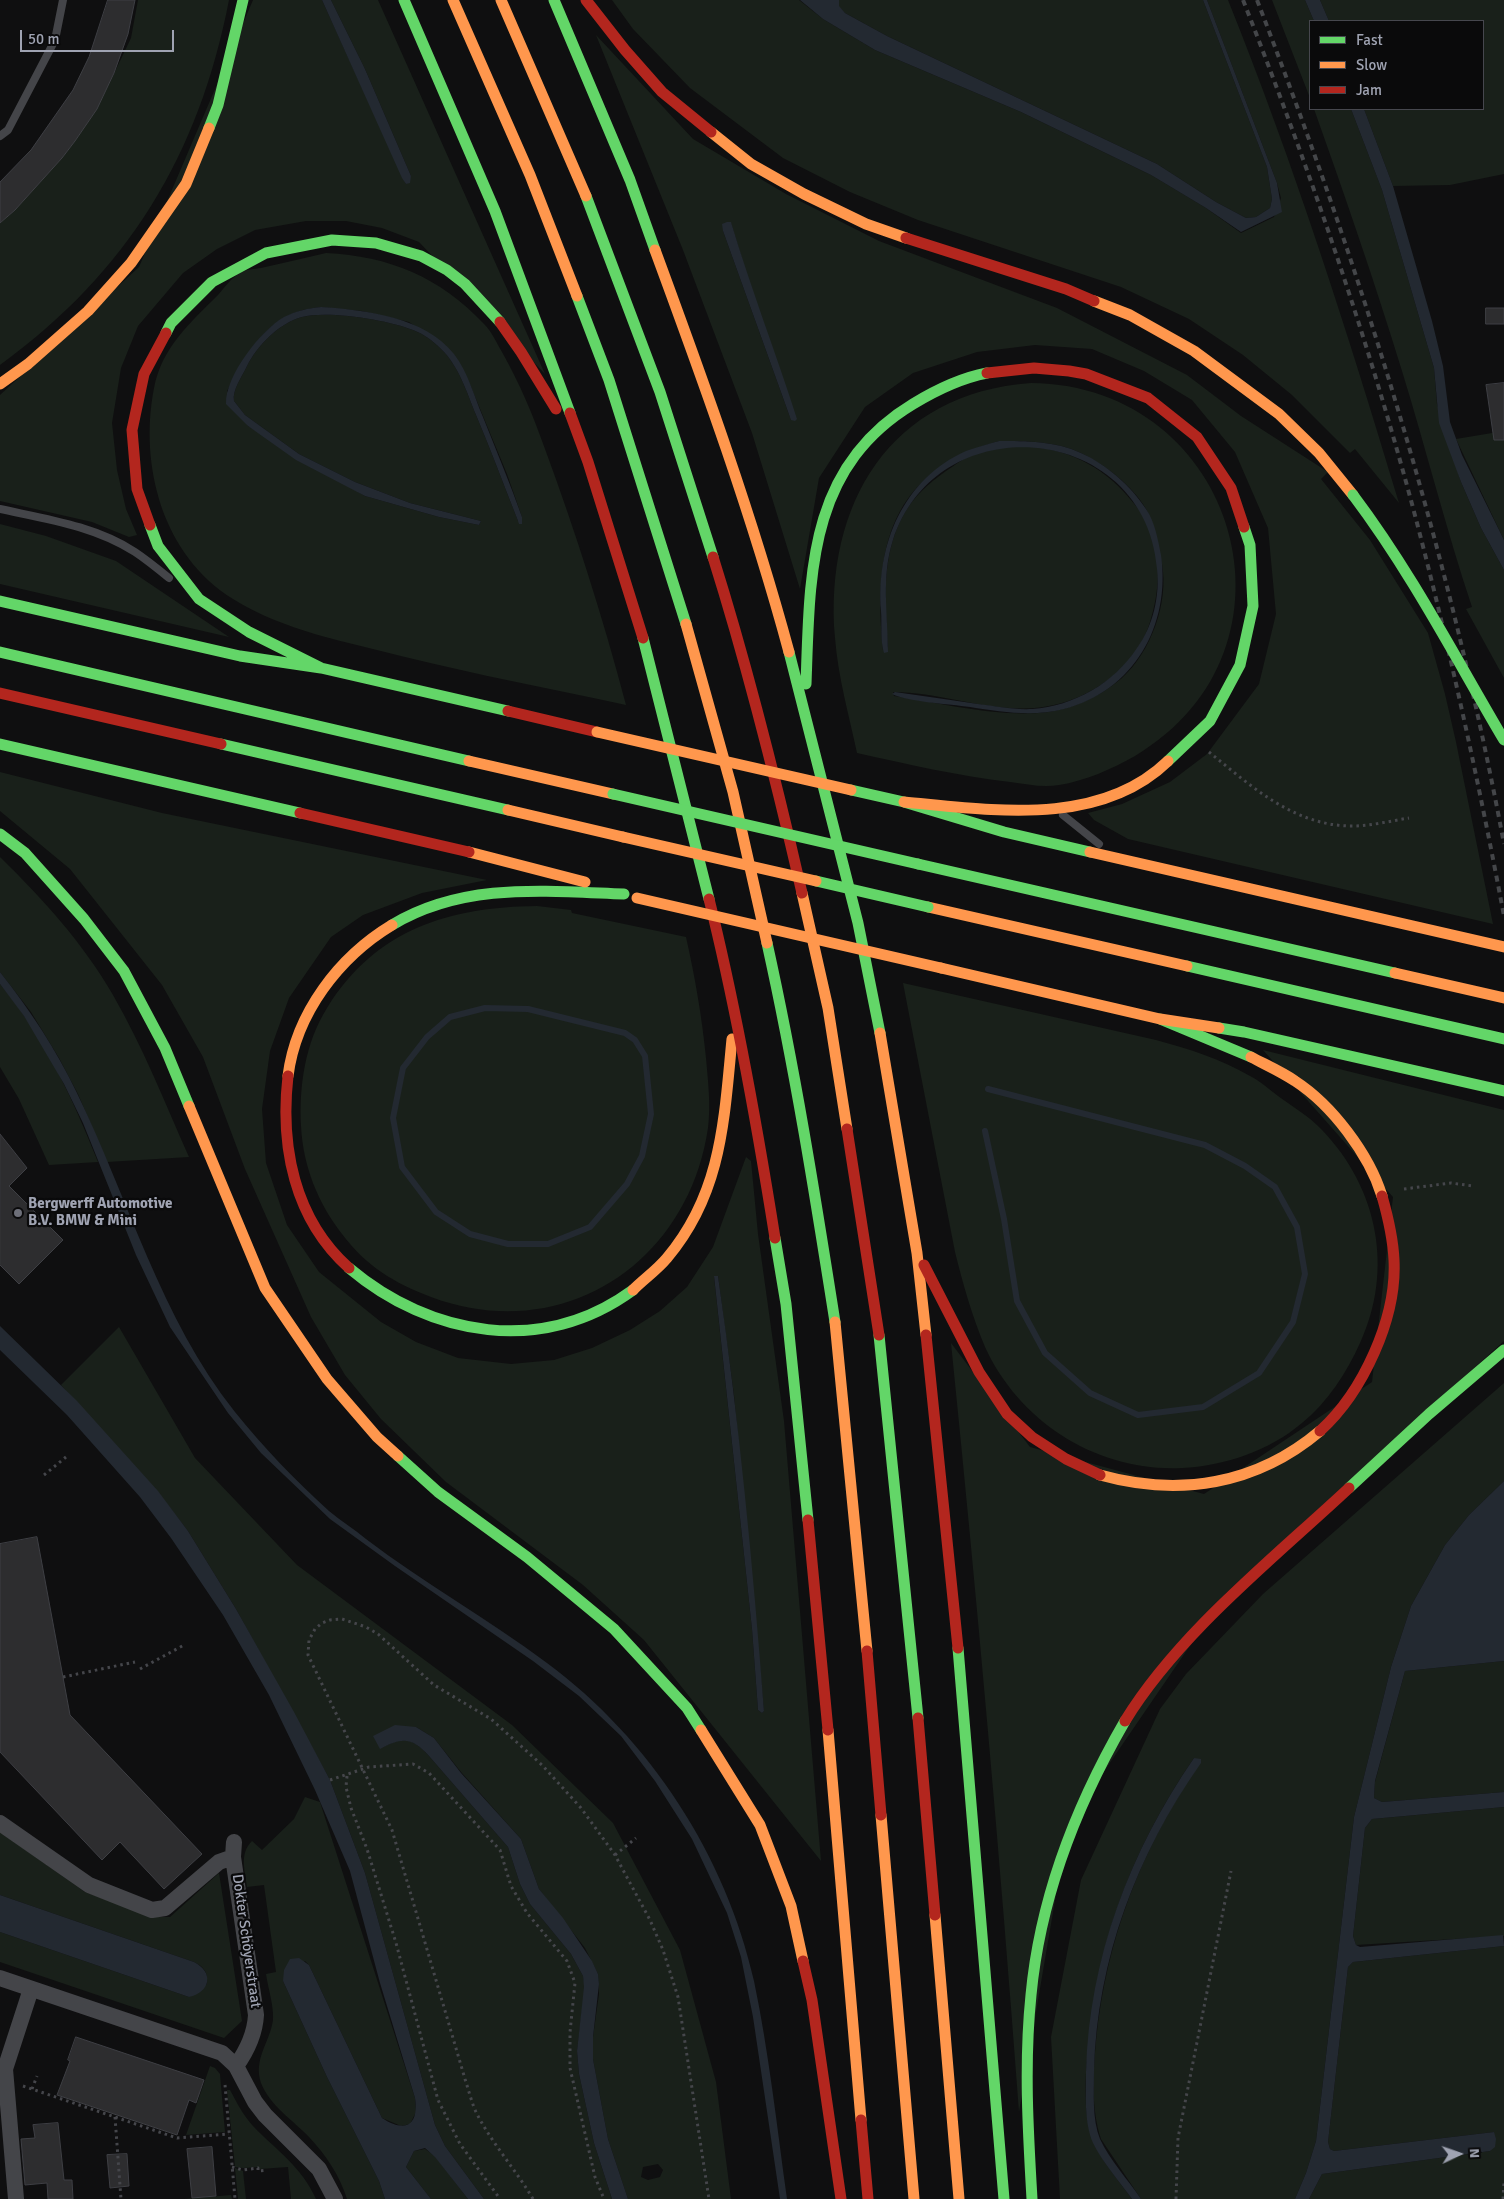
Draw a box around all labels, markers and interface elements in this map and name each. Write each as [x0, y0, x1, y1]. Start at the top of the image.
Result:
scale bar [22, 20, 176, 52]
legend [1309, 20, 1484, 110]
text: 50 m [28, 30, 59, 48]
text: Fast [1356, 31, 1383, 49]
text: Slow [1356, 56, 1387, 74]
text: Jam [1356, 81, 1382, 99]
place label: Bergwerff Automotive B.V. BMW & Mini [28, 1195, 172, 1230]
marker: Bergwerff Automotive B.V. BMW & Mini [12, 1207, 24, 1219]
street label: Dokter Schöyerstraat [228, 1873, 264, 2009]
north arrow [1434, 2129, 1484, 2179]
text: N [1466, 2148, 1483, 2159]

